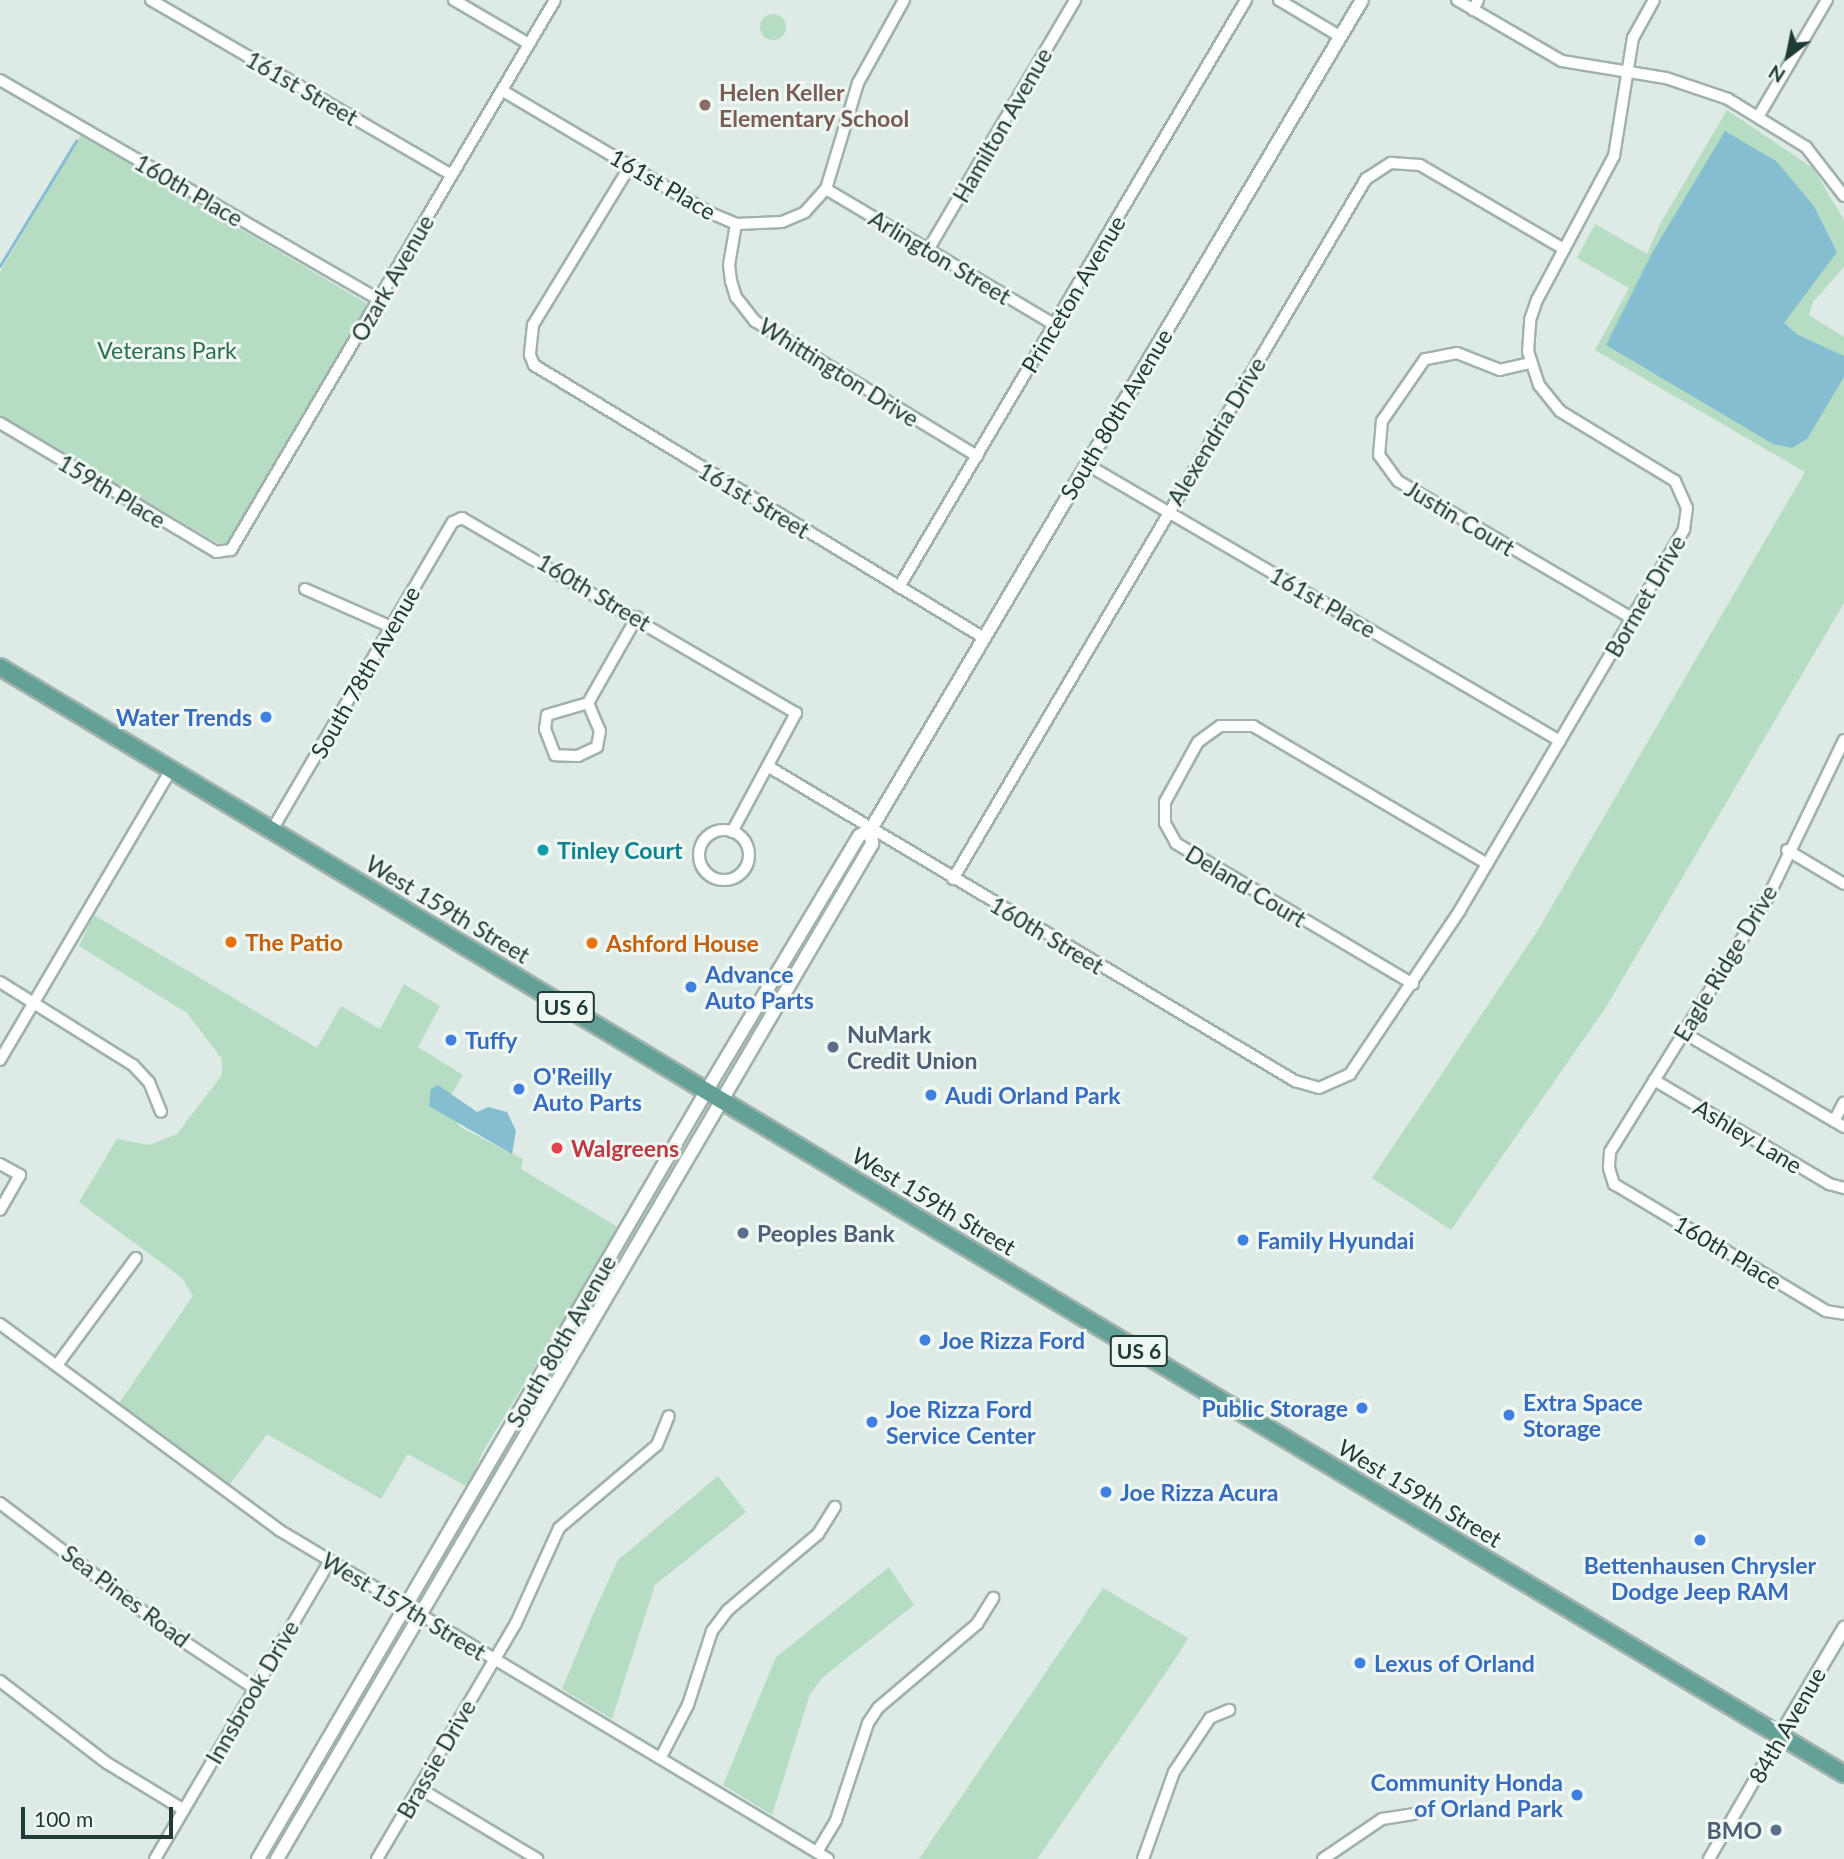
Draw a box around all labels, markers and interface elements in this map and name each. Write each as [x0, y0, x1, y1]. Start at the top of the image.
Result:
north arrow [1753, 21, 1823, 91]
street label: Hamilton Avenue [946, 42, 1058, 208]
street label: 161st Street [241, 45, 363, 131]
text: N [1764, 61, 1789, 88]
place label: Helen Keller Elementary School [719, 78, 910, 132]
marker: Helen Keller Elementary School [697, 97, 713, 113]
street label: 161st Place [605, 143, 721, 225]
street label: 160th Place [130, 148, 248, 232]
street label: Arlington Street [864, 204, 1016, 310]
street label: Ozark Avenue [345, 210, 439, 346]
street label: Princeton Avenue [1015, 210, 1131, 378]
street label: Whittington Drive [754, 312, 924, 432]
street label: South 80th Avenue [1054, 323, 1178, 505]
park label: Veterans Park [97, 336, 237, 364]
street label: Alexendria Drive [1161, 352, 1271, 510]
street label: 159th Place [53, 448, 171, 534]
street label: 161st Street [693, 456, 815, 544]
street label: Justin Court [1400, 475, 1520, 561]
street label: Bormet Drive [1599, 530, 1691, 662]
street label: 160th Street [532, 547, 656, 637]
street label: 161st Place [1265, 561, 1381, 643]
street label: South 78th Avenue [304, 581, 426, 763]
place label: Water Trends [115, 703, 252, 731]
marker: Water Trends [258, 709, 274, 725]
place label: Tinley Court [557, 836, 683, 864]
street label: Deland Court [1181, 839, 1311, 933]
marker: Tinley Court [535, 842, 551, 858]
street label: West 159th Street [361, 849, 535, 969]
street label: Eagle Ridge Drive [1668, 880, 1782, 1046]
street label: 160th Street [985, 890, 1109, 980]
place label: The Patio [245, 928, 343, 956]
place label: Ashford House [606, 929, 759, 957]
marker: The Patio [223, 934, 239, 950]
marker: Ashford House [584, 935, 600, 951]
place label: Advance Auto Parts [705, 960, 814, 1014]
marker: Advance Auto Parts [683, 979, 699, 995]
road number: US 6 [536, 990, 596, 1024]
place label: NuMark Credit Union [847, 1020, 977, 1074]
place label: Tuffy [465, 1026, 517, 1054]
marker: Tuffy [443, 1032, 459, 1048]
marker: NuMark Credit Union [825, 1039, 841, 1055]
place label: O'Reilly Auto Parts [533, 1062, 642, 1116]
marker: O'Reilly Auto Parts [511, 1081, 527, 1097]
place label: Audi Orland Park [945, 1081, 1121, 1109]
marker: Audi Orland Park [923, 1087, 939, 1103]
street label: Ashley Lane [1689, 1093, 1807, 1179]
place label: Walgreens [571, 1134, 679, 1162]
marker: Walgreens [549, 1140, 565, 1156]
street label: West 159th Street [847, 1141, 1021, 1261]
street label: 160th Place [1669, 1209, 1787, 1295]
place label: Peoples Bank [757, 1219, 895, 1247]
marker: Peoples Bank [735, 1225, 751, 1241]
place label: Family Hyundai [1257, 1226, 1415, 1254]
marker: Family Hyundai [1235, 1232, 1251, 1248]
street label: South 80th Avenue [500, 1250, 622, 1432]
place label: Joe Rizza Ford [939, 1326, 1085, 1354]
marker: Joe Rizza Ford [917, 1332, 933, 1348]
road number: US 6 [1109, 1334, 1169, 1368]
place label: Extra Space Storage [1523, 1388, 1643, 1442]
place label: Public Storage [1201, 1394, 1348, 1422]
place label: Joe Rizza Ford Service Center [886, 1395, 1036, 1449]
marker: Public Storage [1354, 1400, 1370, 1416]
marker: Extra Space Storage [1501, 1407, 1517, 1423]
marker: Joe Rizza Ford Service Center [864, 1414, 880, 1430]
street label: West 159th Street [1333, 1433, 1507, 1553]
place label: Joe Rizza Acura [1120, 1478, 1279, 1506]
marker: Joe Rizza Acura [1098, 1484, 1114, 1500]
marker: Bettenhausen Chrysler Dodge Jeep RAM [1692, 1532, 1708, 1548]
street label: Sea Pines Road [57, 1539, 195, 1653]
street label: West 157th Street [317, 1546, 491, 1666]
place label: Bettenhausen Chrysler Dodge Jeep RAM [1584, 1551, 1816, 1605]
street label: Innsbrook Drive [200, 1615, 304, 1769]
place label: Lexus of Orland [1374, 1649, 1535, 1677]
marker: Lexus of Orland [1352, 1655, 1368, 1671]
street label: 84th Avenue [1743, 1662, 1831, 1788]
street label: Brassie Drive [391, 1695, 481, 1823]
place label: Community Honda of Orland Park [1370, 1768, 1563, 1822]
marker: Community Honda of Orland Park [1569, 1787, 1585, 1803]
scale bar [24, 1792, 177, 1836]
text: 100 m [34, 1806, 93, 1831]
place label: BMO [1707, 1816, 1762, 1844]
marker: BMO [1768, 1822, 1784, 1838]

